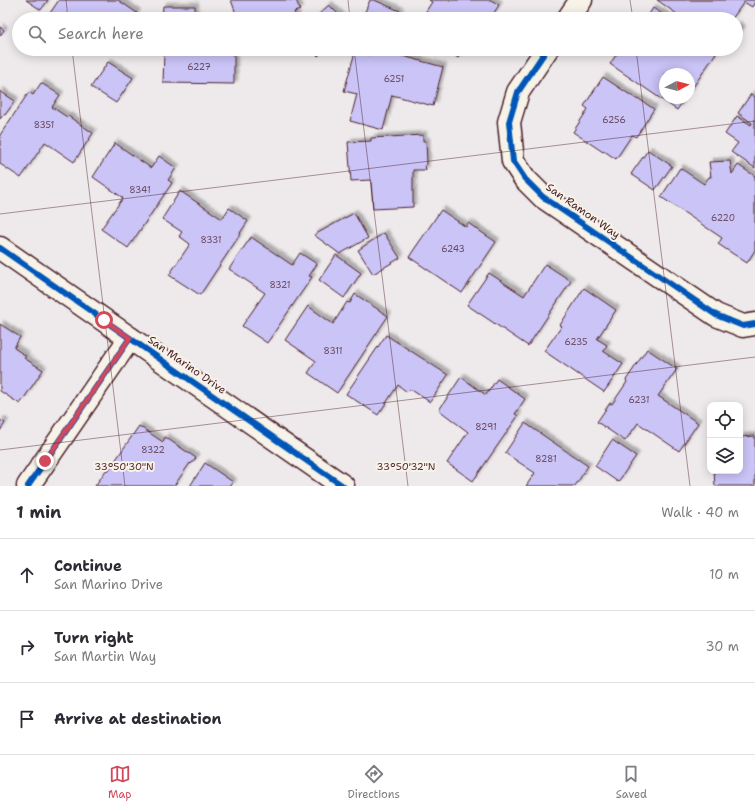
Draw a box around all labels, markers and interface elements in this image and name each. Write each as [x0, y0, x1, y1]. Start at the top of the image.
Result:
search box [12, 12, 743, 56]
icon: search [26, 23, 48, 45]
text: Search here [58, 24, 144, 44]
house number: 6227 [187, 61, 211, 73]
north arrow [659, 68, 695, 104]
house number: 6251 [384, 73, 404, 85]
house number: 6256 [602, 114, 626, 126]
house number: 8351 [34, 119, 54, 131]
street label: San Ramon Way [543, 180, 623, 242]
house number: 8341 [129, 184, 151, 196]
house number: 6220 [711, 212, 735, 224]
house number: 8331 [200, 234, 222, 246]
house number: 6243 [441, 243, 465, 255]
house number: 8321 [269, 279, 291, 291]
route start [95, 311, 113, 329]
street label: San Marino Drive [145, 332, 229, 398]
house number: 6235 [564, 336, 588, 348]
house number: 8311 [324, 345, 342, 357]
house number: 6231 [628, 394, 650, 406]
map controls [707, 402, 743, 474]
button: locate [707, 402, 743, 438]
house number: 8291 [475, 421, 497, 433]
button: layers [707, 438, 743, 474]
house number: 8322 [141, 444, 165, 456]
route end [36, 452, 54, 470]
house number: 8281 [535, 453, 557, 465]
text: 33°50'30"N [94, 460, 154, 473]
text: 33°50'32"N [377, 460, 435, 473]
text: 1 min [16, 501, 61, 523]
text: Walk · 40 m [661, 504, 739, 521]
text: Continue [54, 556, 122, 576]
icon: ahead [16, 564, 38, 586]
text: 10 m [709, 566, 739, 583]
text: San Marino Drive [54, 576, 163, 593]
text: Turn right [54, 628, 134, 648]
icon: right [16, 636, 38, 658]
text: 30 m [705, 638, 739, 655]
text: San Martin Way [54, 648, 156, 665]
icon: arrive [16, 708, 38, 730]
text: Arrive at destination [54, 709, 222, 729]
tab: Map [108, 763, 132, 802]
tab: Directions [347, 763, 400, 802]
tab: Saved [616, 763, 647, 802]

